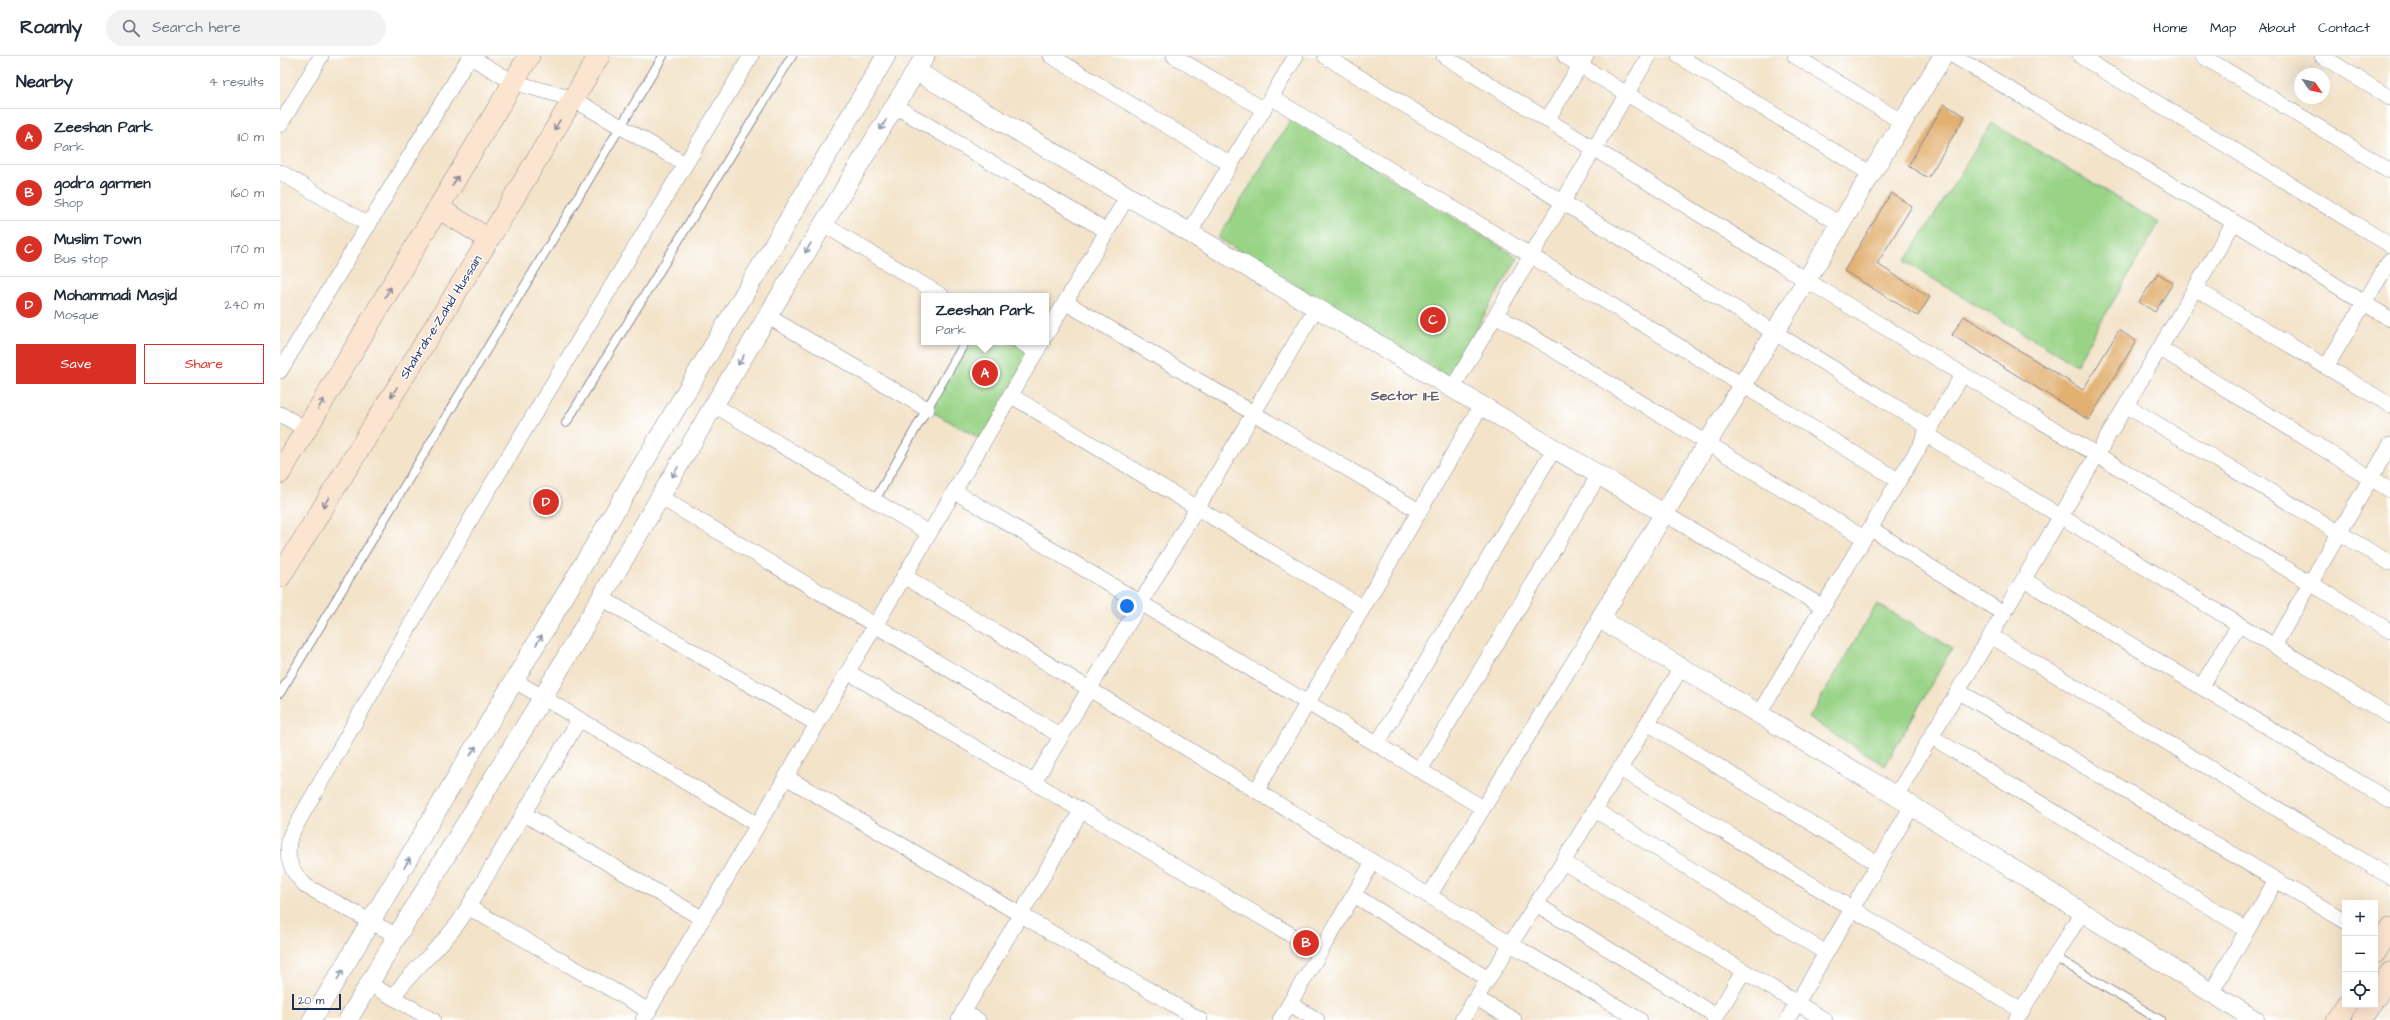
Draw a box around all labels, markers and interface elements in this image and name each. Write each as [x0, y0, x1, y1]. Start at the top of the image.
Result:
search box [106, 10, 386, 46]
text: Roamly [20, 14, 82, 41]
icon: search [120, 17, 142, 39]
text: Search here [152, 17, 241, 38]
text: Home [2153, 18, 2188, 38]
text: Map [2210, 18, 2236, 38]
text: About [2258, 18, 2296, 38]
text: Contact [2318, 18, 2370, 38]
north arrow [2294, 68, 2330, 104]
text: Nearby [16, 70, 73, 94]
text: 4 results [209, 73, 264, 91]
text: Zeeshan Park [54, 117, 153, 138]
one-way arrow [553, 119, 561, 130]
one-way arrow [879, 119, 887, 130]
text: A [25, 128, 33, 146]
text: 110 m [237, 128, 264, 146]
text: Park [54, 138, 84, 156]
text: godra garmen [54, 173, 151, 194]
one-way arrow [451, 175, 459, 187]
text: B [24, 184, 34, 202]
text: 160 m [231, 184, 264, 202]
text: Shop [54, 194, 83, 212]
text: Muslim Town [54, 229, 141, 250]
text: C [24, 240, 34, 258]
text: 170 m [231, 240, 264, 258]
one-way arrow [804, 242, 812, 254]
text: Bus stop [54, 250, 108, 268]
street label: Shahrah-e-Zahid Hussain [396, 251, 487, 382]
text: Mohammadi Masjid [54, 285, 177, 306]
one-way arrow [384, 286, 392, 298]
popup [921, 293, 1049, 345]
text: D [25, 296, 33, 314]
text: 240 m [224, 296, 264, 314]
text: Zeeshan Park [936, 300, 1034, 321]
pin: C [1420, 305, 1446, 335]
text: Mosque [54, 306, 99, 324]
text: Park [936, 321, 966, 339]
button: Save [16, 344, 136, 384]
button: Share [144, 344, 264, 384]
one-way arrow [737, 354, 745, 365]
pin: A [972, 358, 998, 388]
one-way arrow [390, 386, 398, 398]
district label: Sector 11-E [1370, 386, 1440, 406]
one-way arrow [318, 398, 326, 410]
one-way arrow [670, 466, 678, 478]
pin: D [533, 487, 559, 517]
one-way arrow [322, 496, 330, 507]
your location [1117, 596, 1137, 616]
one-way arrow [536, 634, 544, 646]
one-way arrow [469, 746, 477, 757]
one-way arrow [403, 857, 411, 869]
map controls [2342, 900, 2378, 1008]
button: + [2342, 900, 2378, 936]
pin: B [1293, 928, 1319, 958]
button: − [2342, 936, 2378, 972]
one-way arrow [336, 969, 344, 981]
button: locate [2342, 972, 2378, 1008]
scale bar [292, 992, 341, 1011]
text: 20 m [298, 993, 324, 1008]

